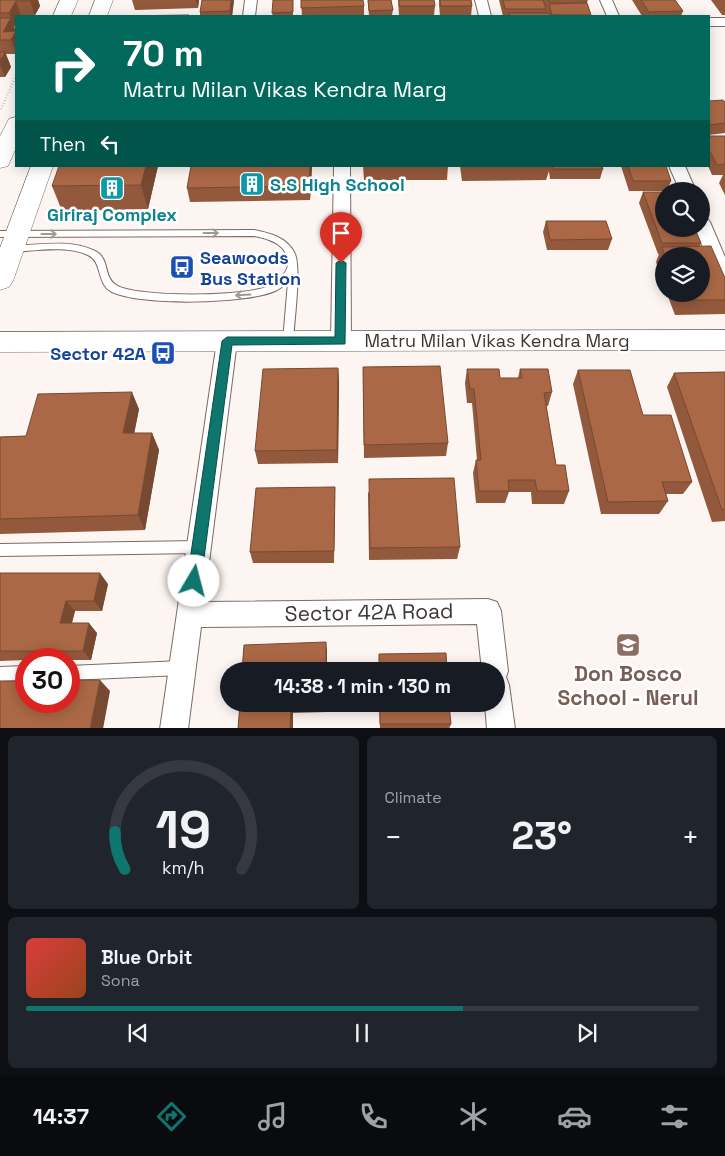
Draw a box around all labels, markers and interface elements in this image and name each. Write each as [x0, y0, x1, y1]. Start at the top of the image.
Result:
text: 70 m [123, 32, 204, 76]
icon: right [40, 35, 105, 100]
text: Matru Milan Vikas Kendra Marg [123, 75, 447, 103]
icon: left [96, 130, 124, 158]
text: Then [40, 132, 86, 157]
building icon: S.S High School [239, 171, 265, 197]
place label: S.S High School [270, 173, 405, 196]
building icon: Giriraj Complex [99, 175, 125, 201]
map controls [655, 182, 710, 302]
button: search [655, 182, 710, 237]
place label: Giriraj Complex [47, 203, 177, 226]
pin [320, 212, 362, 263]
icon: arrive [327, 219, 355, 247]
one-way arrow [202, 228, 219, 238]
one-way arrow [40, 229, 56, 239]
place label: Seawoods Bus Station [200, 246, 301, 290]
button: layers [655, 247, 710, 302]
bus stop icon: Seawoods Bus Station [169, 254, 195, 280]
one-way arrow [236, 290, 252, 299]
street label: Matru Milan Vikas Kendra Marg [365, 329, 629, 352]
bus stop icon: Sector 42A [150, 340, 176, 366]
place label: Sector 42A [50, 342, 147, 365]
position arrow [167, 554, 219, 606]
street label: Sector 42A Road [284, 597, 454, 627]
school or university icon: Don Bosco School - Nerul [615, 632, 641, 658]
speed limit sign: 30 [15, 648, 80, 713]
place label: Don Bosco School - Nerul [558, 660, 698, 711]
text: 14:38 · 1 min · 130 m [274, 674, 451, 699]
text: Climate [385, 787, 442, 808]
text: 19 [155, 797, 211, 863]
text: 23° [511, 812, 572, 860]
text: − [385, 819, 402, 855]
text: + [682, 819, 699, 855]
text: km/h [162, 856, 205, 879]
text: Blue Orbit [101, 945, 192, 970]
text: Sona [101, 970, 140, 991]
icon: previous [124, 1019, 152, 1047]
icon: pause [348, 1019, 376, 1047]
icon: next [573, 1019, 601, 1047]
icon: directions [154, 1099, 189, 1134]
icon: music [255, 1099, 290, 1134]
icon: phone [356, 1099, 391, 1134]
icon: climate [456, 1099, 491, 1134]
icon: car [557, 1099, 592, 1134]
icon: filters [657, 1099, 692, 1134]
text: 14:37 [33, 1102, 89, 1130]

